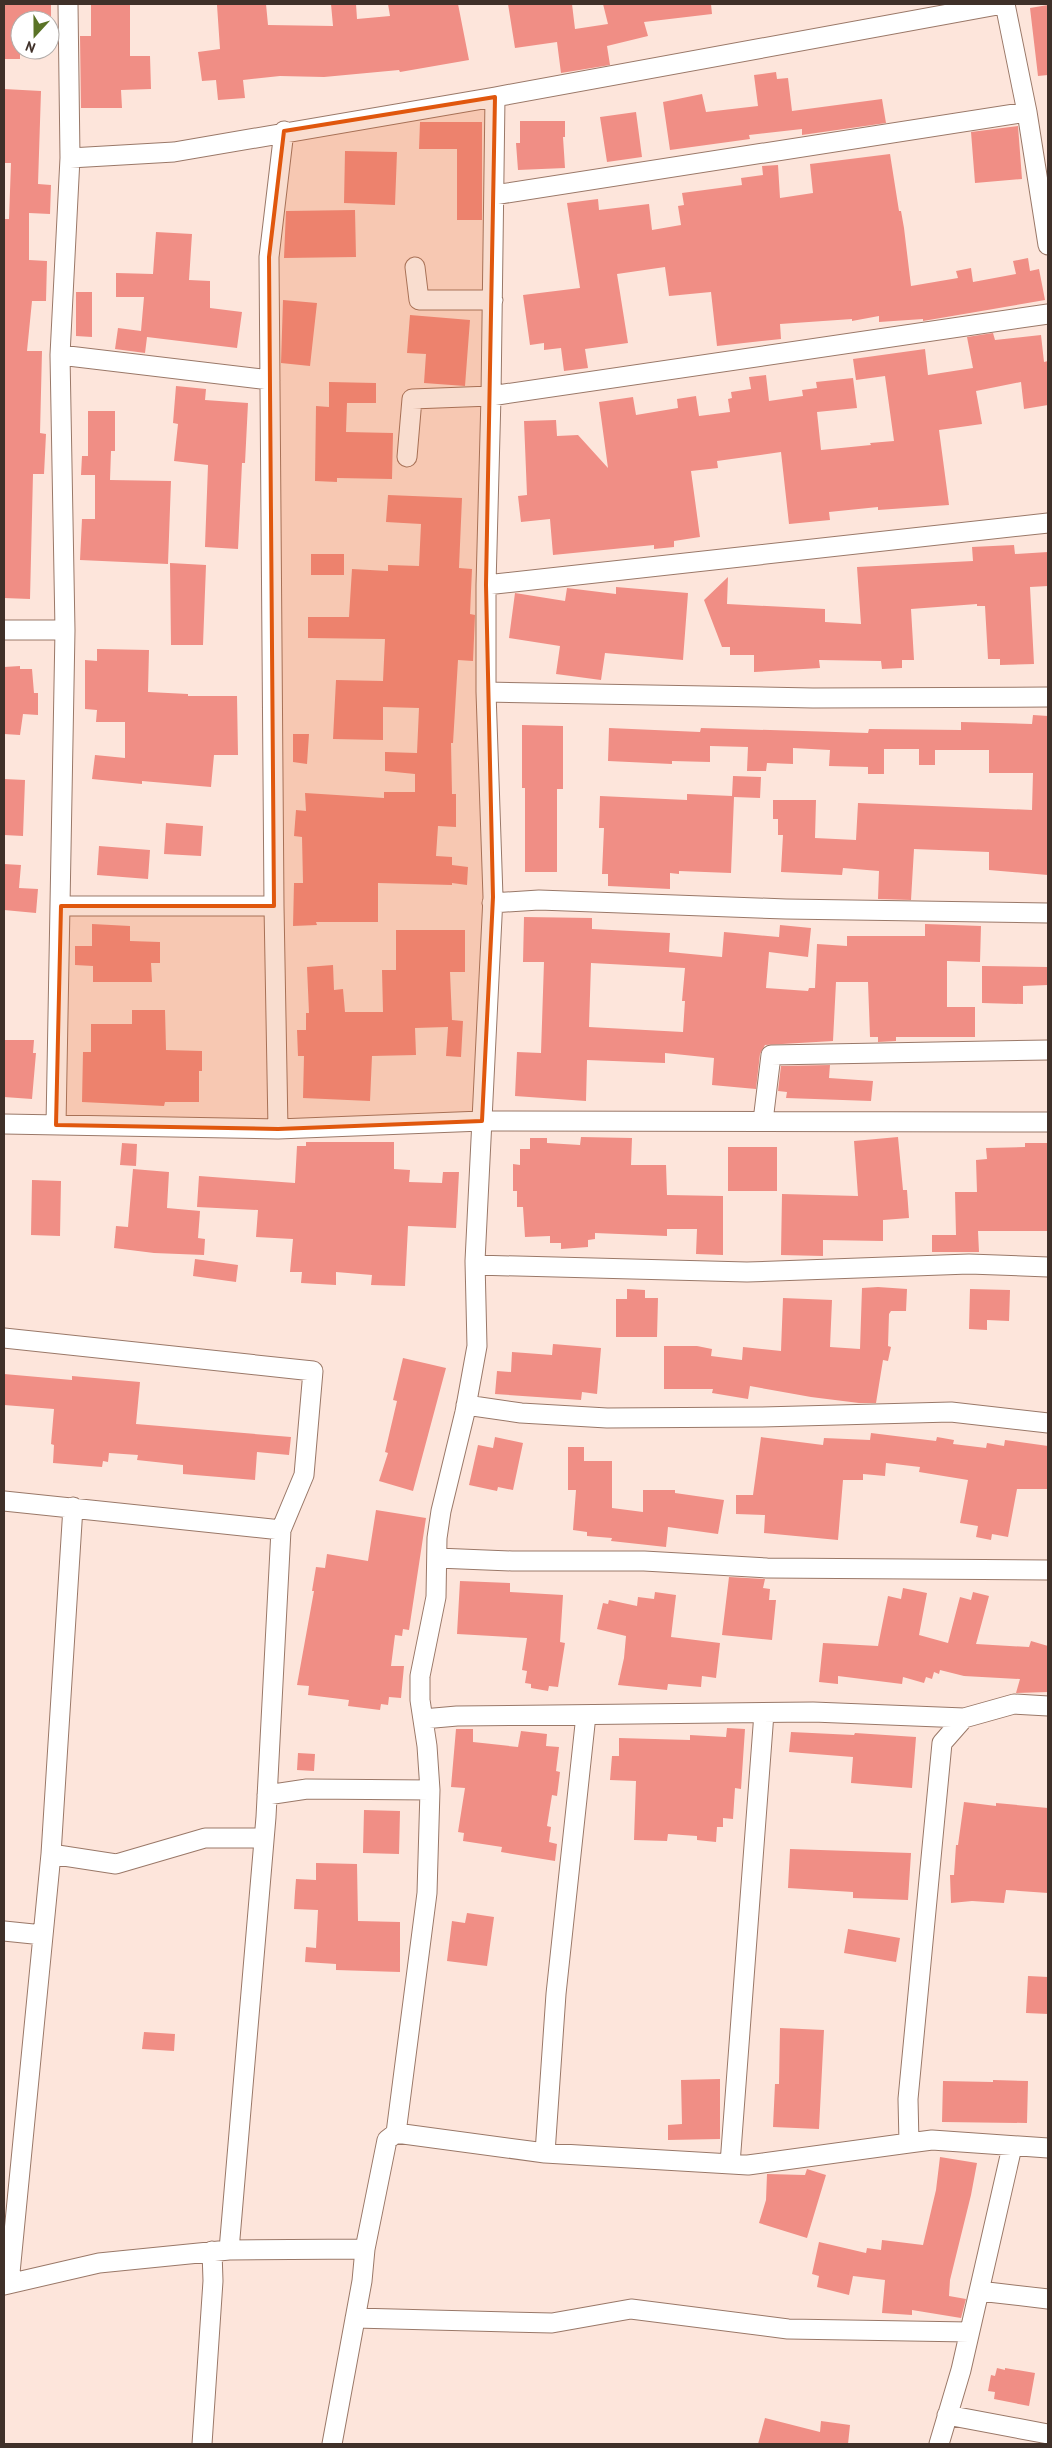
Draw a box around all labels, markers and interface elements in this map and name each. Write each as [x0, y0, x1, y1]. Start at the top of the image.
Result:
north arrow [10, 10, 60, 60]
text: N [23, 37, 38, 57]

